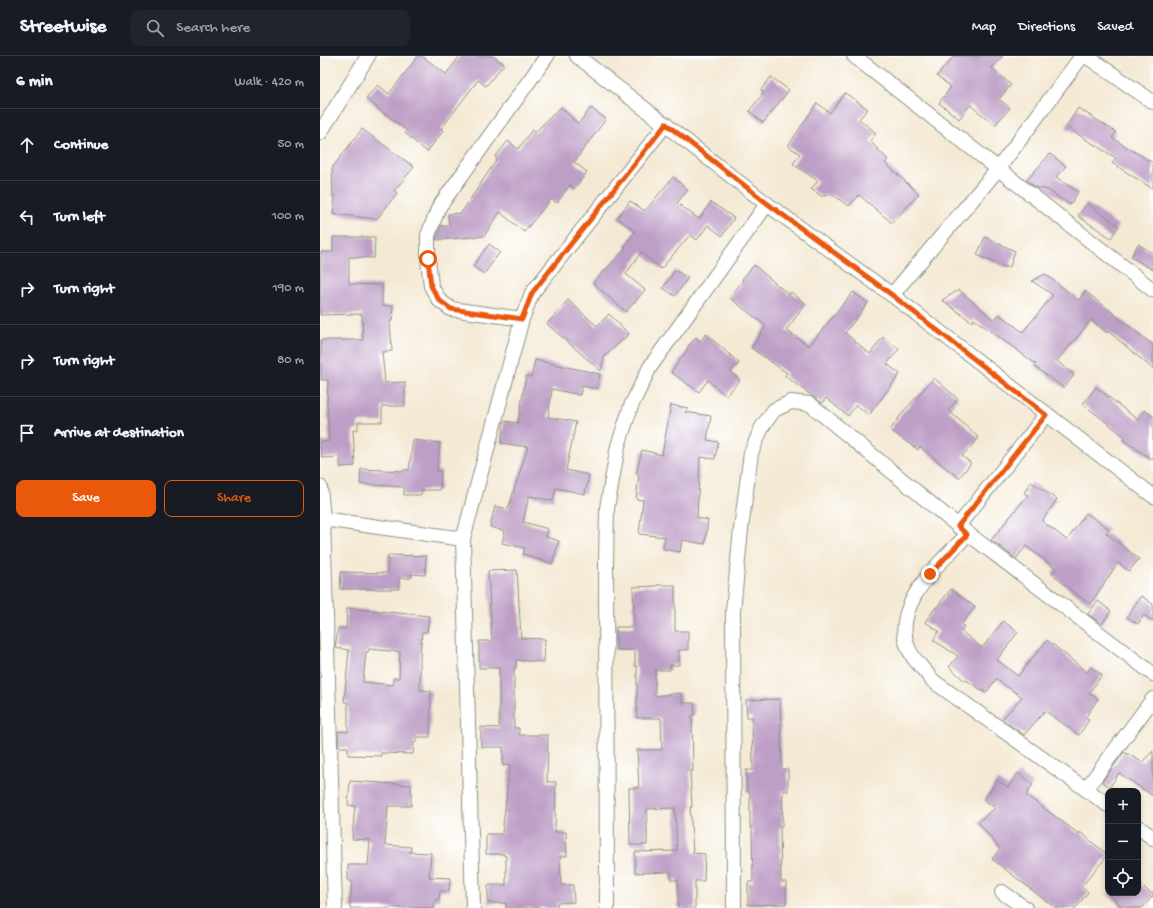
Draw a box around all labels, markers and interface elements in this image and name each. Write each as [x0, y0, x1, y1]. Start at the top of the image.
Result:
search box [130, 10, 410, 46]
text: Streetwise [20, 16, 106, 39]
icon: search [144, 17, 166, 39]
text: Search here [176, 19, 250, 37]
text: Map [972, 19, 996, 36]
text: Directions [1018, 19, 1075, 36]
text: Saved [1097, 19, 1133, 36]
text: 6 min [16, 72, 52, 92]
text: Walk · 420 m [235, 75, 304, 90]
icon: ahead [16, 134, 38, 156]
text: Continue [54, 136, 108, 154]
text: 50 m [277, 137, 304, 152]
icon: left [16, 206, 38, 228]
text: Turn left [54, 208, 105, 226]
text: 100 m [272, 209, 304, 224]
route start [419, 250, 437, 268]
icon: right [16, 278, 38, 300]
text: Turn right [54, 280, 114, 298]
text: 190 m [273, 281, 304, 296]
icon: right [16, 350, 38, 372]
text: Turn right [54, 352, 114, 370]
text: 80 m [277, 353, 304, 368]
icon: arrive [16, 422, 38, 444]
text: Arrive at destination [54, 424, 184, 442]
button: Save [16, 480, 156, 517]
button: Share [164, 480, 304, 517]
route end [921, 565, 939, 583]
map controls [1105, 788, 1141, 896]
button: + [1105, 788, 1141, 824]
button: − [1105, 824, 1141, 860]
button: locate [1105, 860, 1141, 896]

